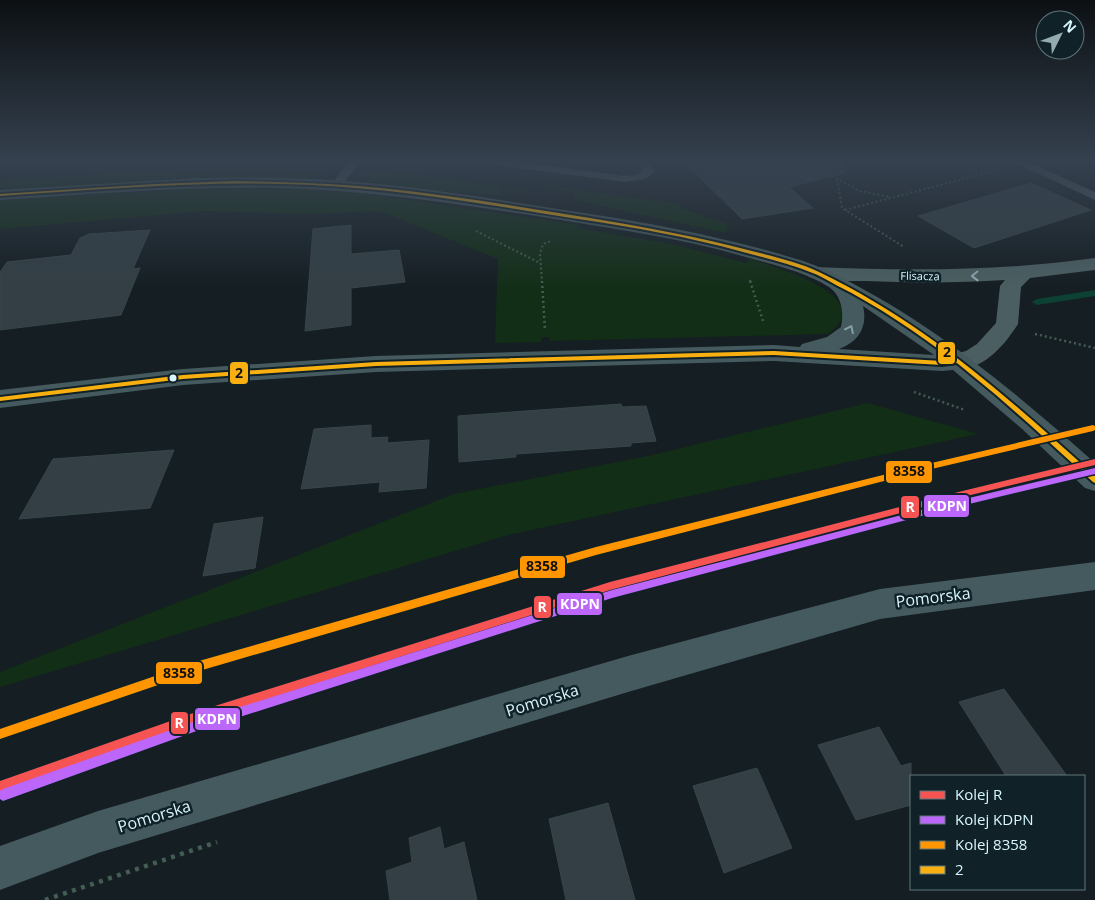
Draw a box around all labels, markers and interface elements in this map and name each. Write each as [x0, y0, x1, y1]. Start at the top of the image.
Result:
north arrow [1035, 10, 1085, 60]
text: N [1059, 15, 1081, 37]
street label: Flisacza [900, 268, 940, 283]
one-way arrow [970, 271, 978, 282]
one-way arrow [844, 325, 854, 334]
line badge: 2 [937, 341, 956, 365]
text: 2 [943, 342, 951, 361]
line badge: 2 [229, 361, 249, 385]
text: 2 [235, 363, 243, 382]
unlabelled marker [168, 373, 178, 383]
line badge: 8358 [885, 460, 933, 484]
text: 8358 [893, 461, 925, 480]
line badge: KDPN [923, 494, 970, 518]
line badge: R [900, 495, 920, 519]
text: KDPN [927, 496, 967, 515]
text: R [905, 497, 915, 516]
line badge: 8358 [519, 555, 566, 579]
text: 8358 [526, 556, 558, 575]
street label: Pomorska [894, 582, 972, 612]
line badge: KDPN [556, 592, 603, 616]
text: KDPN [560, 594, 600, 613]
line badge: R [533, 595, 552, 619]
text: R [537, 597, 547, 616]
line badge: 8358 [155, 661, 203, 685]
text: 8358 [163, 663, 195, 682]
street label: Pomorska [503, 678, 581, 722]
line badge: KDPN [194, 707, 241, 731]
text: KDPN [197, 709, 237, 728]
line badge: R [170, 711, 189, 735]
text: R [174, 713, 184, 732]
legend [910, 775, 1085, 890]
text: Kolej R [955, 784, 1003, 804]
street label: Pomorska [115, 794, 193, 838]
text: Kolej KDPN [955, 809, 1034, 829]
text: Kolej 8358 [955, 834, 1027, 854]
text: 2 [955, 859, 964, 879]

